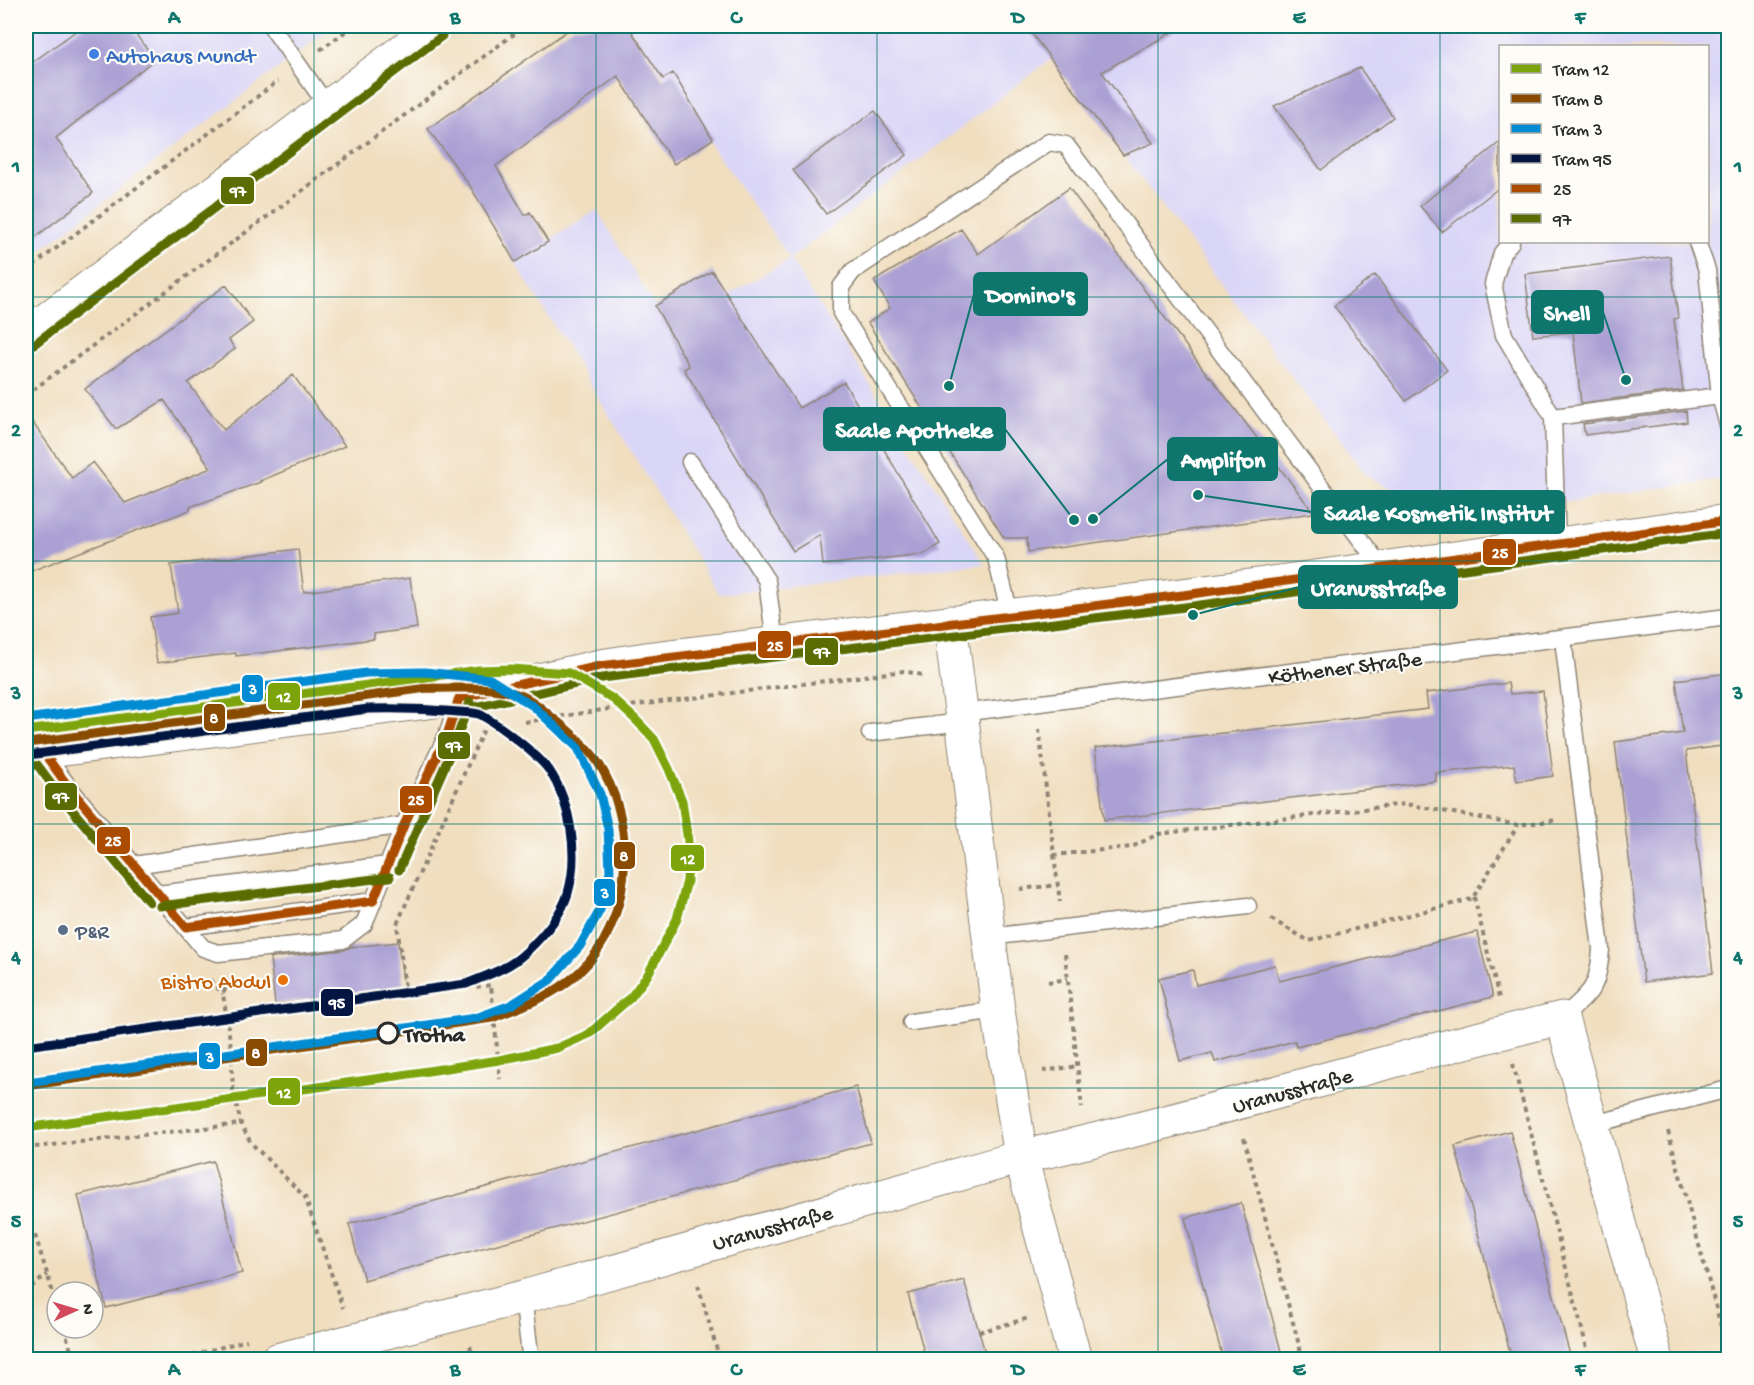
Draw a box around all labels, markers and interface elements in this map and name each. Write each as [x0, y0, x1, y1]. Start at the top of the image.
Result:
text: A [167, 8, 182, 31]
text: B [449, 8, 461, 31]
text: C [730, 8, 744, 31]
text: D [1009, 8, 1025, 31]
text: E [1293, 8, 1307, 31]
text: F [1574, 8, 1587, 31]
place label: Autohaus Mundt [106, 45, 257, 71]
legend [1499, 45, 1709, 243]
marker: Autohaus Mundt [87, 47, 101, 61]
text: Tram 12 [1552, 61, 1610, 82]
text: Tram 8 [1552, 91, 1603, 112]
text: Tram 3 [1552, 121, 1603, 142]
text: Tram 95 [1552, 151, 1612, 172]
text: 1 [11, 157, 20, 180]
text: 1 [1733, 157, 1742, 180]
line badge: 97 [220, 176, 255, 205]
text: 25 [1553, 181, 1571, 202]
text: 97 [229, 184, 247, 203]
text: 97 [1552, 211, 1572, 232]
callout: Domino's [974, 273, 1087, 315]
text: Domino's [983, 283, 1076, 312]
callout: Shell [1532, 291, 1603, 333]
text: Shell [1544, 301, 1590, 330]
callout: Saale Apotheke [824, 408, 1005, 450]
text: Saale Apotheke [835, 418, 994, 447]
text: 2 [11, 421, 21, 444]
text: 2 [1733, 421, 1743, 444]
callout: Amplifon [1168, 438, 1277, 480]
text: Amplifon [1180, 448, 1266, 477]
callout: Saale Kosmetik Institut [1312, 491, 1564, 533]
text: Saale Kosmetik Institut [1324, 501, 1554, 530]
line badge: 25 [1482, 538, 1517, 566]
text: 25 [1492, 546, 1509, 565]
callout: Uranusstraße [1299, 566, 1457, 608]
text: Uranusstraße [1311, 576, 1447, 605]
line badge: 25 [757, 630, 792, 659]
line badge: 97 [804, 637, 839, 666]
text: 25 [767, 639, 784, 658]
text: 97 [813, 645, 831, 664]
street label: Köthener Straße [1267, 648, 1424, 692]
line badge: 3 [241, 674, 264, 703]
text: 3 [248, 682, 257, 701]
line badge: 12 [267, 682, 301, 711]
text: 3 [10, 684, 21, 707]
text: 3 [1732, 684, 1743, 707]
text: 12 [276, 690, 291, 709]
line badge: 8 [203, 703, 226, 732]
text: 8 [210, 711, 219, 730]
line badge: 97 [437, 731, 471, 760]
text: 97 [445, 739, 463, 758]
line badge: 97 [44, 782, 78, 811]
line badge: 25 [399, 785, 433, 814]
text: 97 [52, 790, 70, 809]
text: 25 [408, 793, 425, 812]
line badge: 25 [96, 826, 131, 855]
text: 25 [105, 834, 122, 853]
line badge: 8 [613, 841, 636, 870]
line badge: 12 [670, 844, 705, 872]
text: 8 [620, 849, 629, 868]
text: 12 [680, 852, 695, 871]
line badge: 3 [593, 878, 616, 907]
text: 3 [600, 886, 609, 905]
place label: P&R [74, 921, 110, 947]
marker: P&R [56, 923, 70, 937]
text: 4 [10, 948, 21, 971]
text: 4 [1732, 948, 1743, 971]
place label: Bistro Abdul [160, 971, 271, 997]
marker: Bistro Abdul [276, 973, 290, 987]
line badge: 95 [320, 988, 354, 1017]
text: 95 [328, 996, 346, 1015]
marker: Trotha [377, 1022, 399, 1044]
place label: Trotha [402, 1024, 466, 1050]
line badge: 8 [245, 1038, 268, 1067]
line badge: 3 [198, 1042, 221, 1070]
text: 8 [252, 1046, 261, 1065]
text: 3 [205, 1050, 214, 1069]
street label: Uranusstraße [1230, 1064, 1357, 1121]
line badge: 12 [267, 1077, 301, 1106]
text: 12 [276, 1086, 291, 1105]
street label: Uranusstraße [710, 1201, 837, 1258]
text: 5 [11, 1212, 22, 1235]
text: 5 [1733, 1212, 1744, 1235]
north arrow [45, 1280, 105, 1340]
text: N [77, 1303, 96, 1316]
text: A [167, 1360, 182, 1383]
text: B [449, 1360, 461, 1383]
text: C [730, 1360, 744, 1383]
text: D [1009, 1360, 1025, 1383]
text: E [1293, 1360, 1307, 1383]
text: F [1574, 1360, 1587, 1383]

